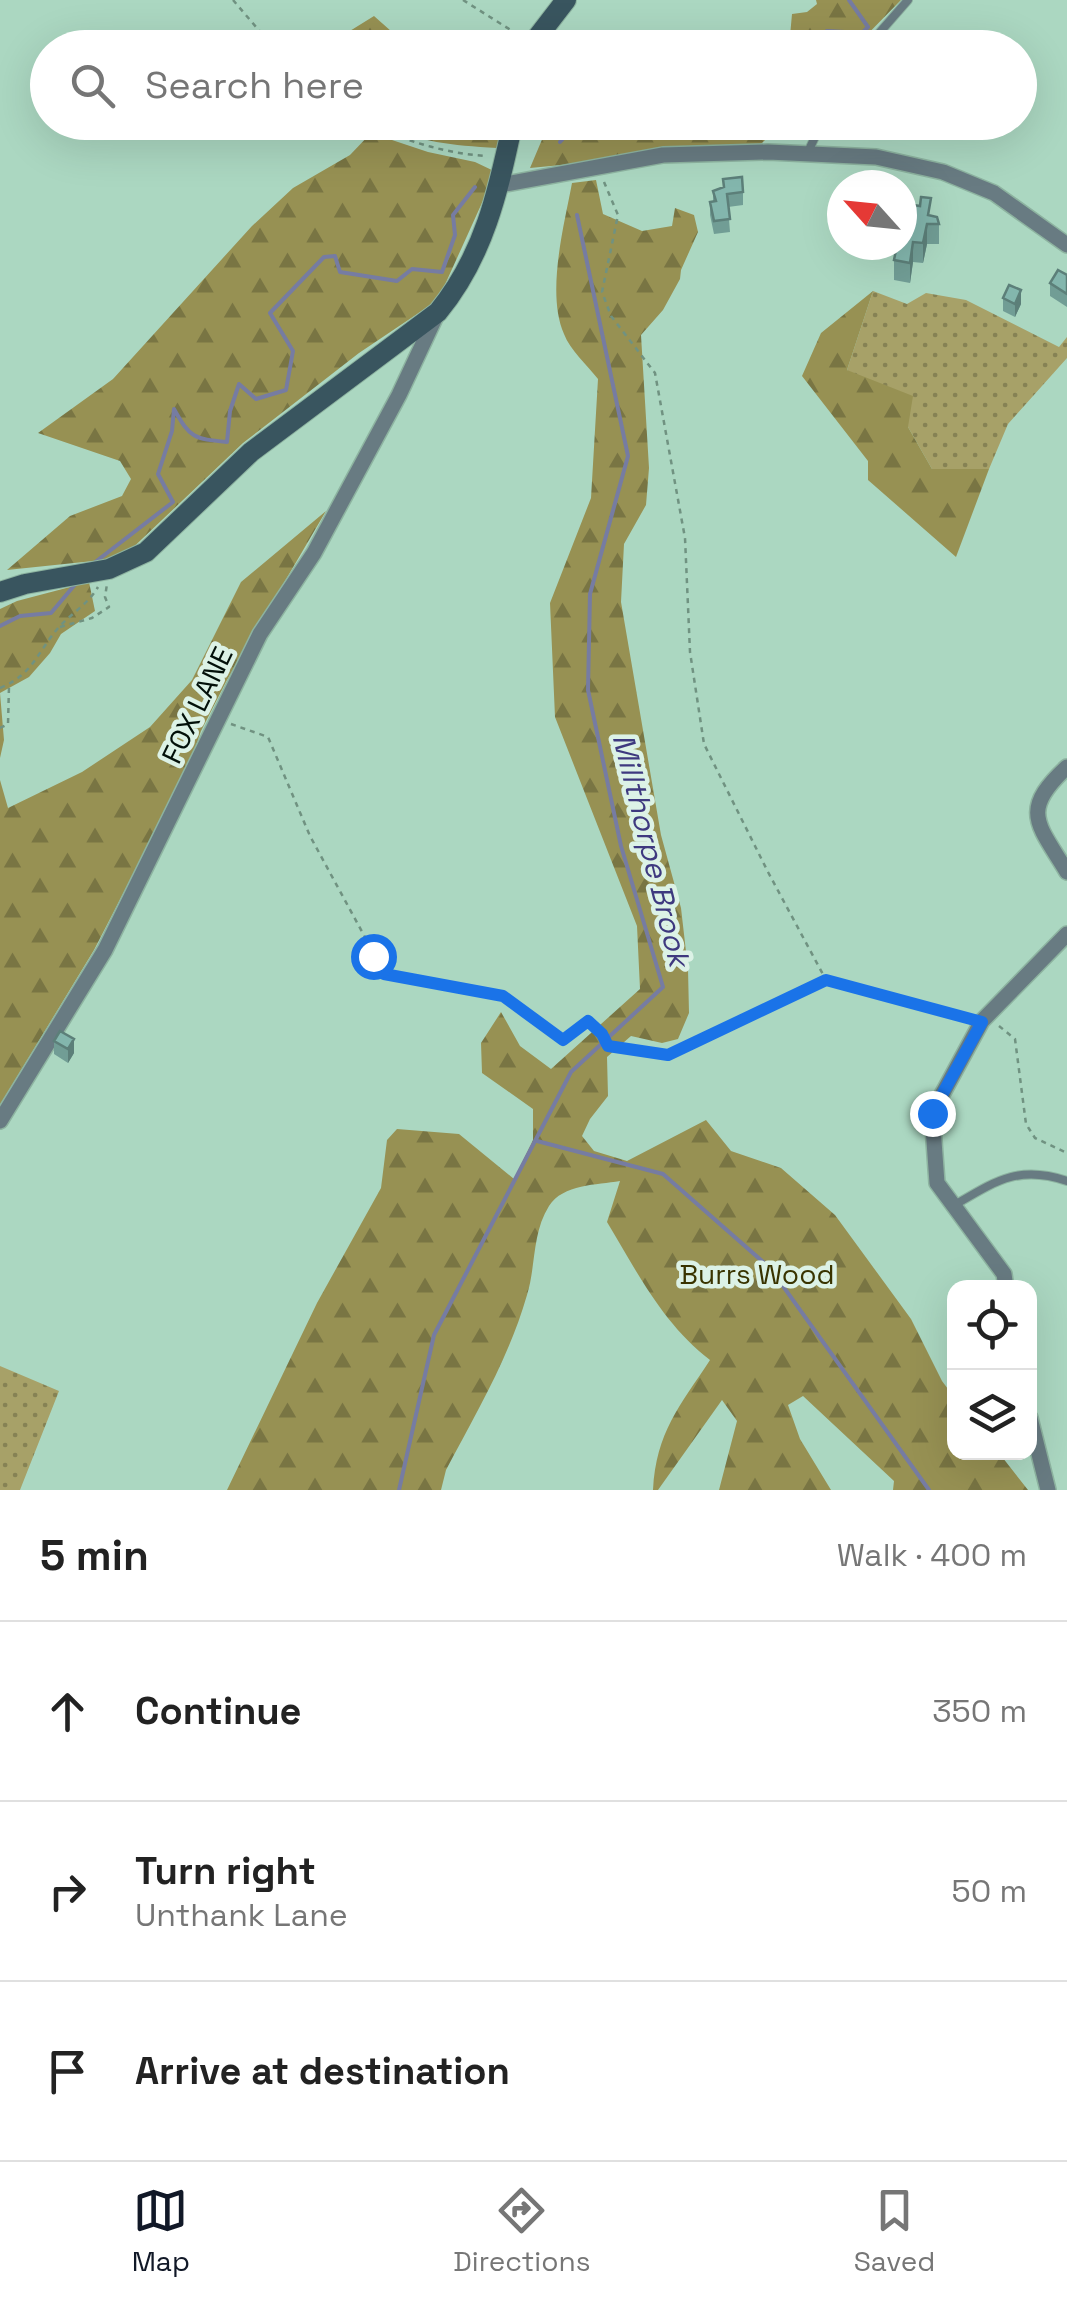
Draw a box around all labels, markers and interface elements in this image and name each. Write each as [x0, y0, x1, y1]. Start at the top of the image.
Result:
search box [30, 30, 1037, 140]
icon: search [65, 58, 120, 113]
text: Search here [145, 61, 364, 109]
north arrow [827, 170, 917, 260]
street label: FOX LANE [153, 641, 241, 769]
water label: Millthorpe Brook [604, 729, 700, 973]
route start [351, 934, 397, 980]
route end [910, 1091, 956, 1137]
park label: Burrs Wood [680, 1256, 834, 1292]
map controls [947, 1280, 1037, 1460]
button: locate [947, 1280, 1037, 1370]
button: layers [947, 1370, 1037, 1460]
text: 5 min [40, 1529, 149, 1582]
text: Walk · 400 m [837, 1535, 1027, 1575]
icon: ahead [40, 1684, 95, 1739]
text: Continue [135, 1687, 301, 1735]
text: 350 m [932, 1691, 1027, 1731]
text: Turn right [135, 1847, 316, 1895]
icon: right [40, 1864, 95, 1919]
text: 50 m [952, 1871, 1027, 1911]
text: Unthank Lane [135, 1895, 348, 1935]
icon: arrive [40, 2044, 95, 2099]
text: Arrive at destination [135, 2047, 510, 2095]
tab: Map [132, 2183, 190, 2279]
tab: Directions [453, 2183, 590, 2279]
tab: Saved [854, 2183, 935, 2279]

